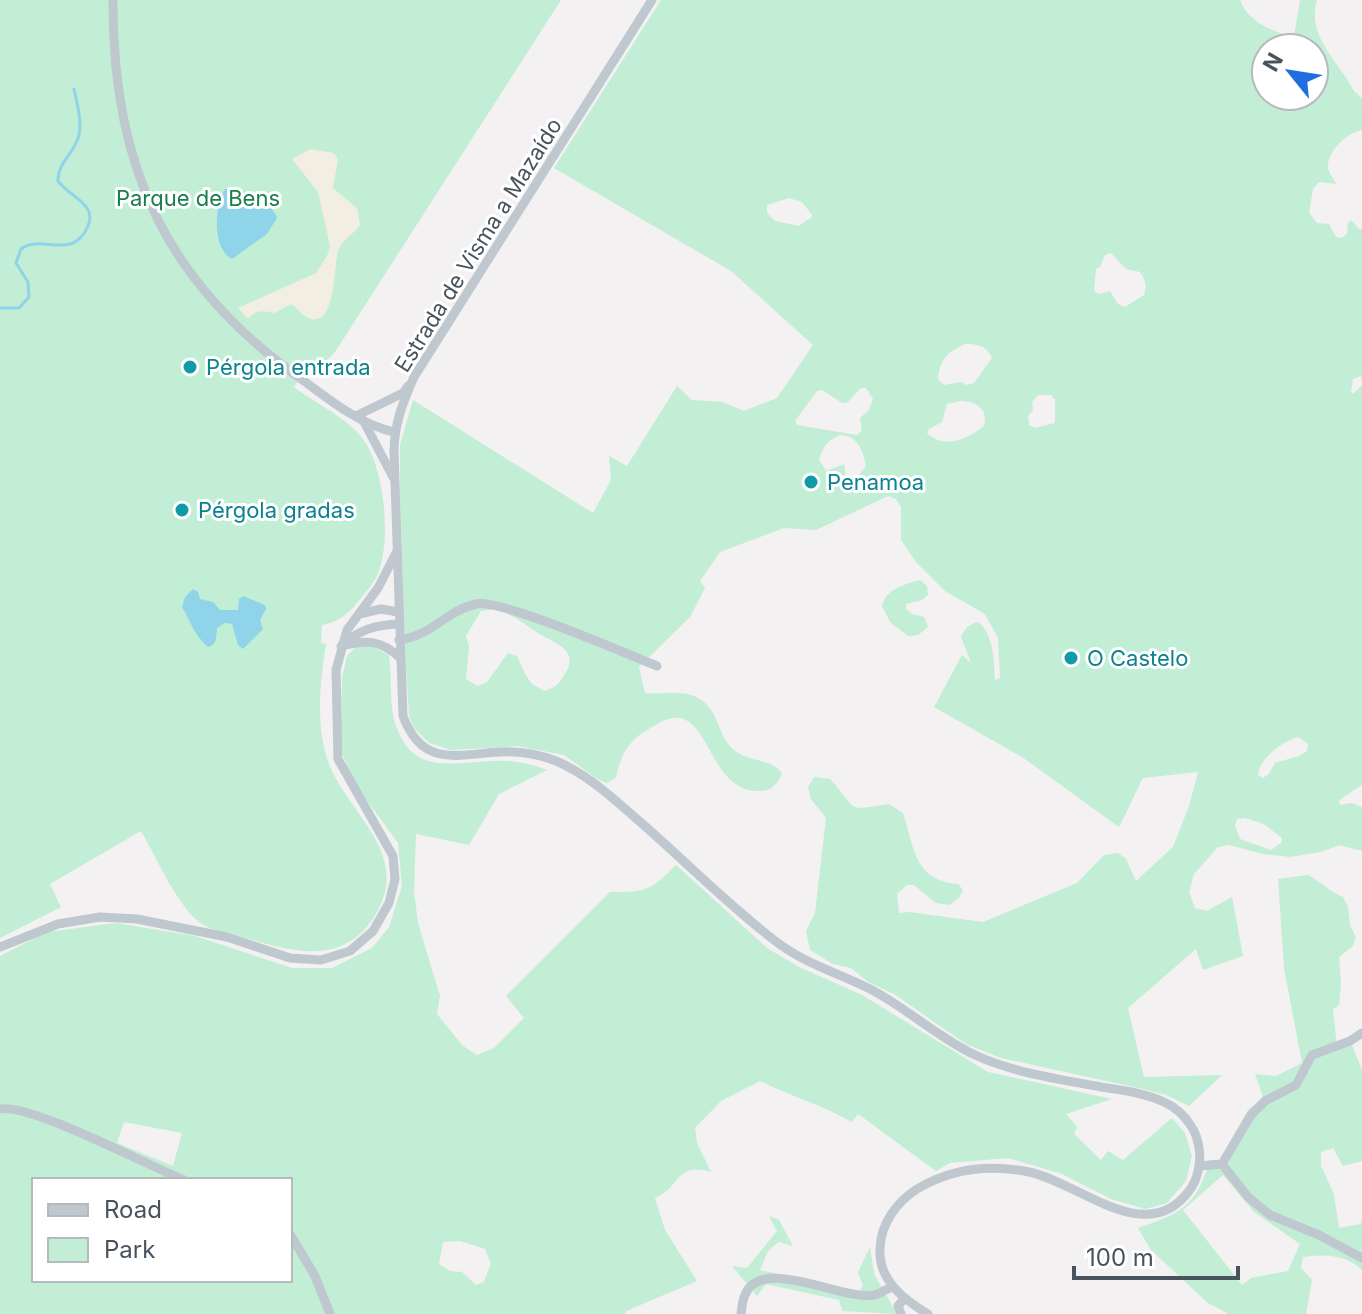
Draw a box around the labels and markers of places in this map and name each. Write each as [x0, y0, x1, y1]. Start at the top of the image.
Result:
place label: Pérgola entrada [206, 354, 371, 380]
marker: Pérgola entrada [181, 358, 199, 376]
place label: Penamoa [827, 469, 924, 495]
marker: Penamoa [802, 473, 820, 491]
place label: Pérgola gradas [198, 497, 355, 523]
marker: Pérgola gradas [173, 501, 191, 519]
place label: O Castelo [1087, 645, 1188, 671]
marker: O Castelo [1062, 649, 1080, 667]

